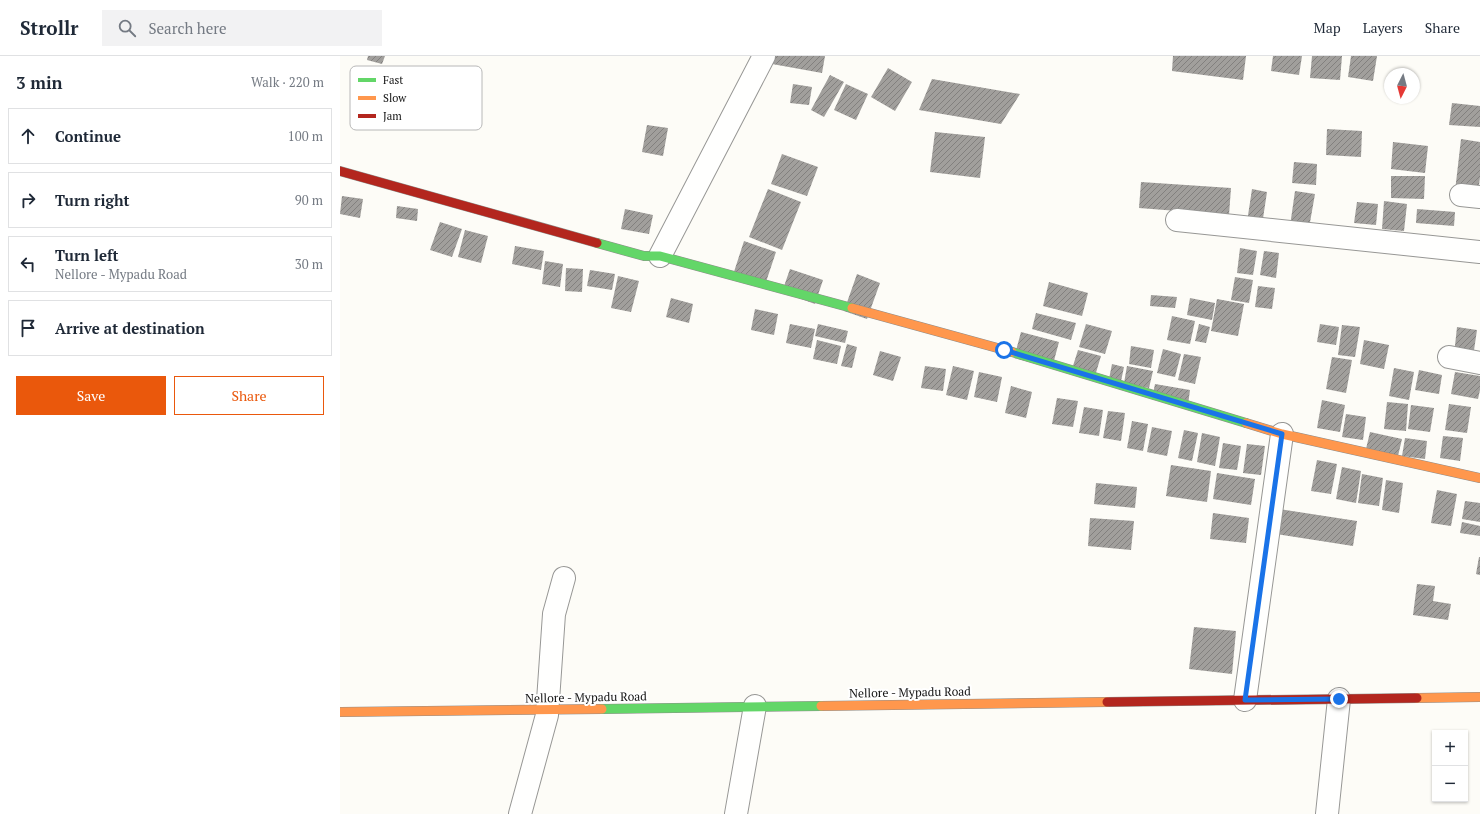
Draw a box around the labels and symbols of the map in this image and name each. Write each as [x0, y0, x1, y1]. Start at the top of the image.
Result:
legend [350, 66, 482, 130]
north arrow [1384, 68, 1420, 104]
text: Fast [383, 73, 403, 87]
text: Slow [383, 91, 407, 105]
text: Jam [383, 109, 402, 123]
route start [995, 341, 1013, 359]
street label: Nellore - Mypadu Road [849, 683, 971, 701]
street label: Nellore - Mypadu Road [525, 688, 647, 706]
route end [1330, 690, 1348, 708]

